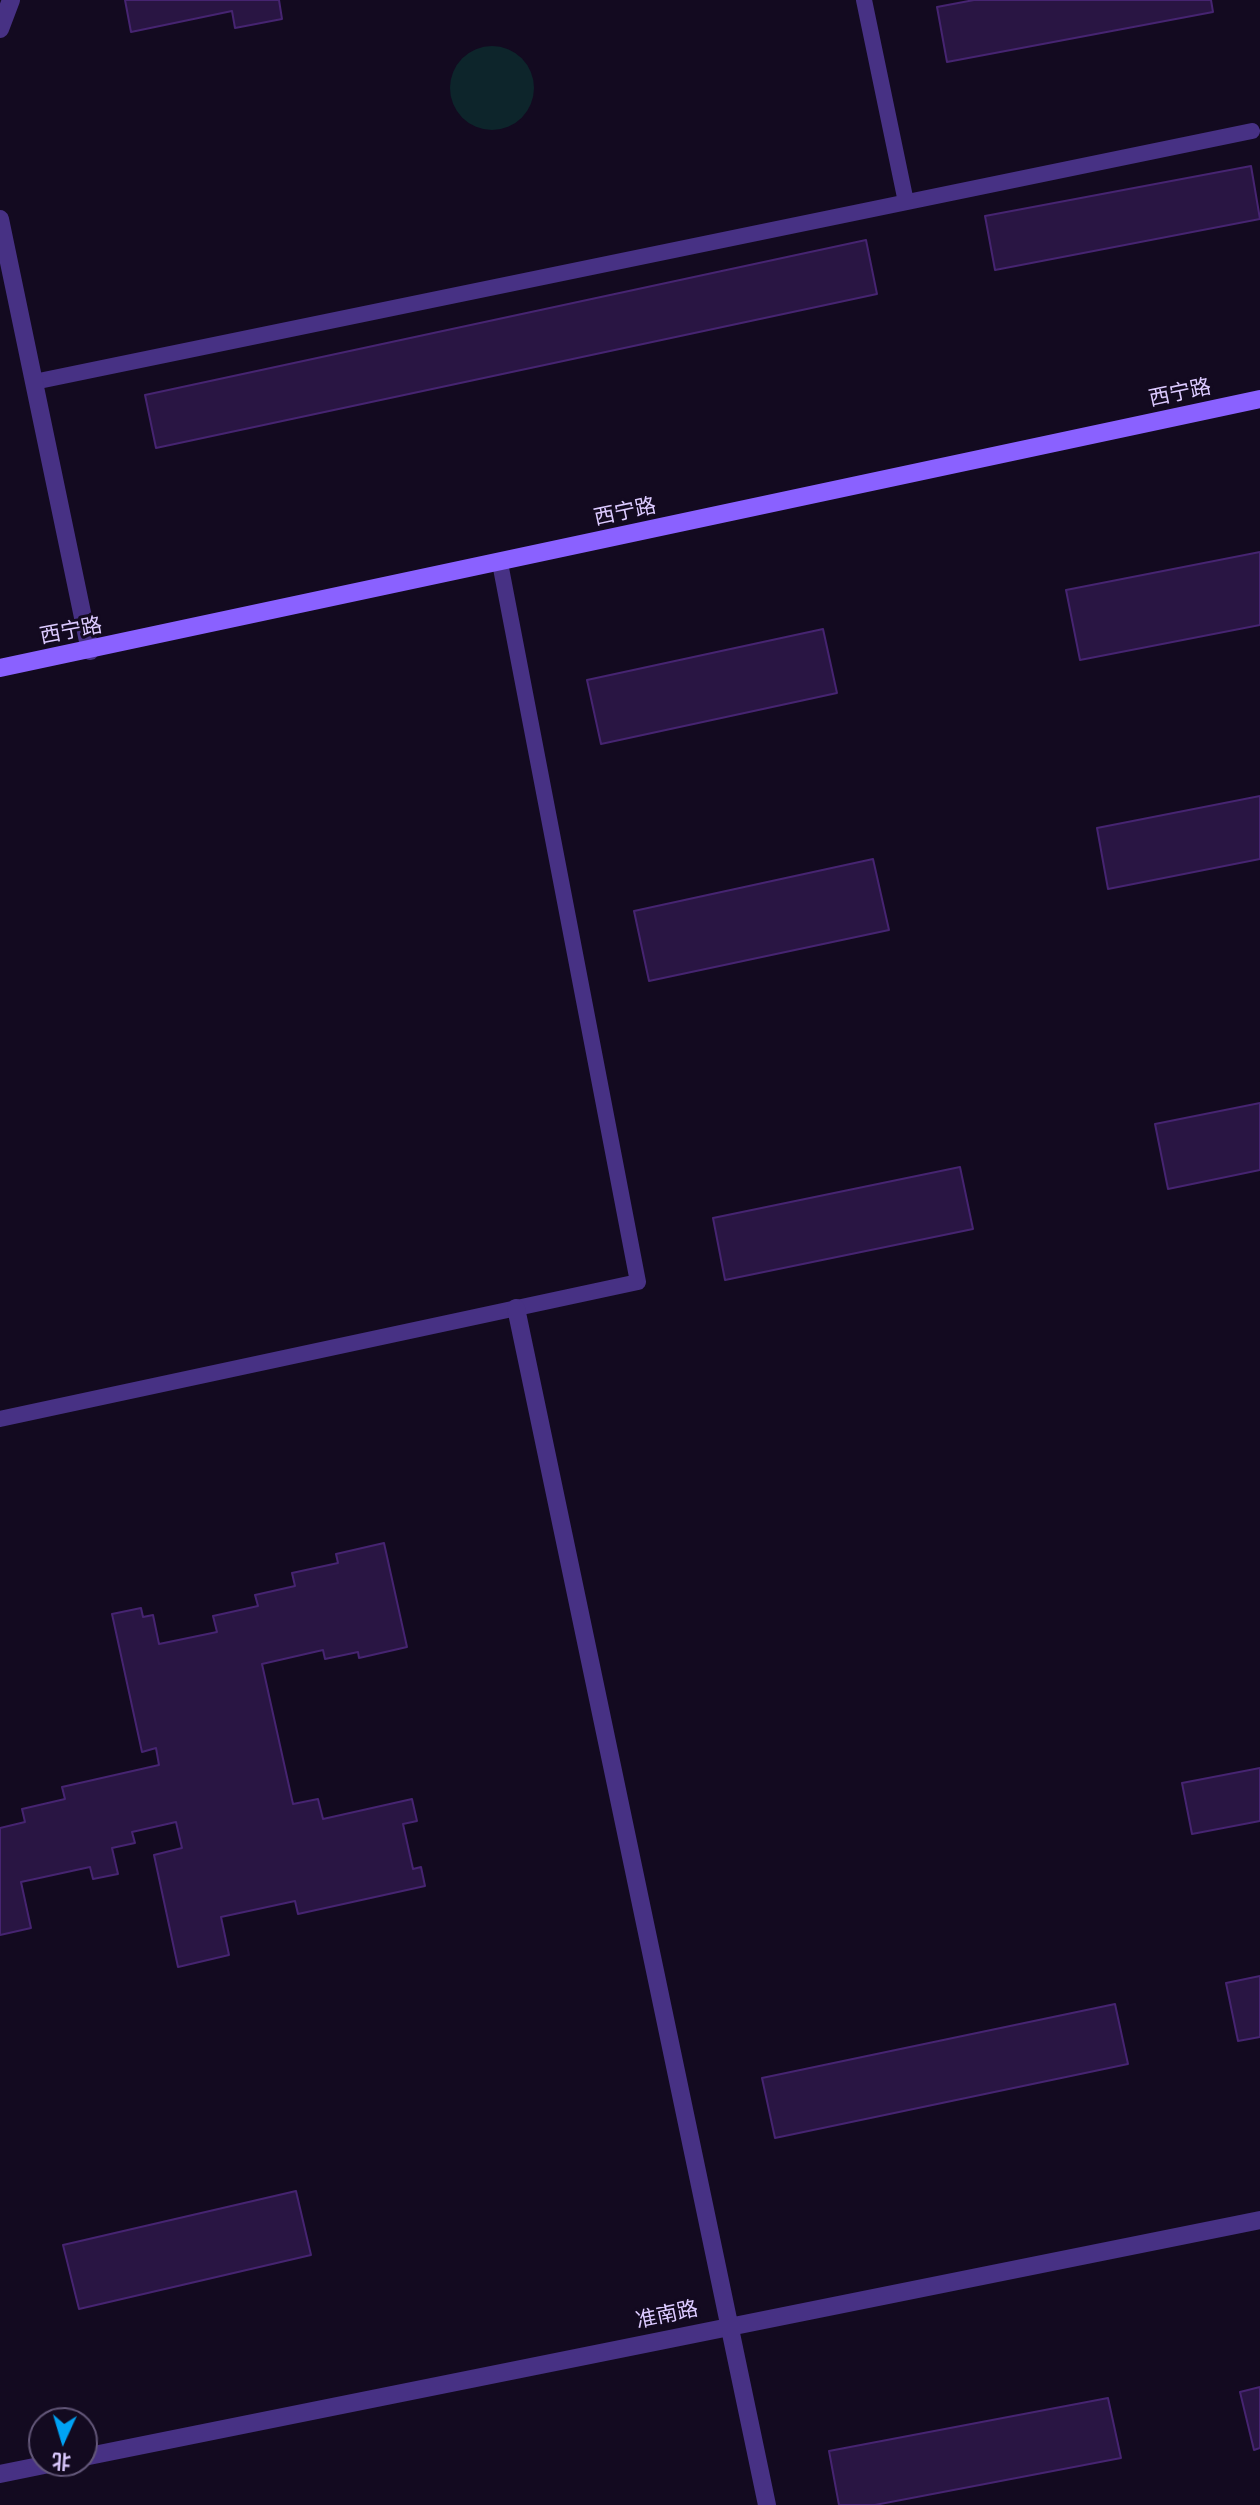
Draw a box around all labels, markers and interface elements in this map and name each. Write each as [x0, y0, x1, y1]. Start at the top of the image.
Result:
street label: 西宁路 [1147, 374, 1213, 412]
street label: 西宁路 [592, 493, 658, 531]
street label: 西宁路 [38, 613, 104, 649]
street label: 准南路 [634, 2296, 700, 2334]
north arrow [28, 2407, 98, 2477]
text: 北 [51, 2449, 72, 2474]

